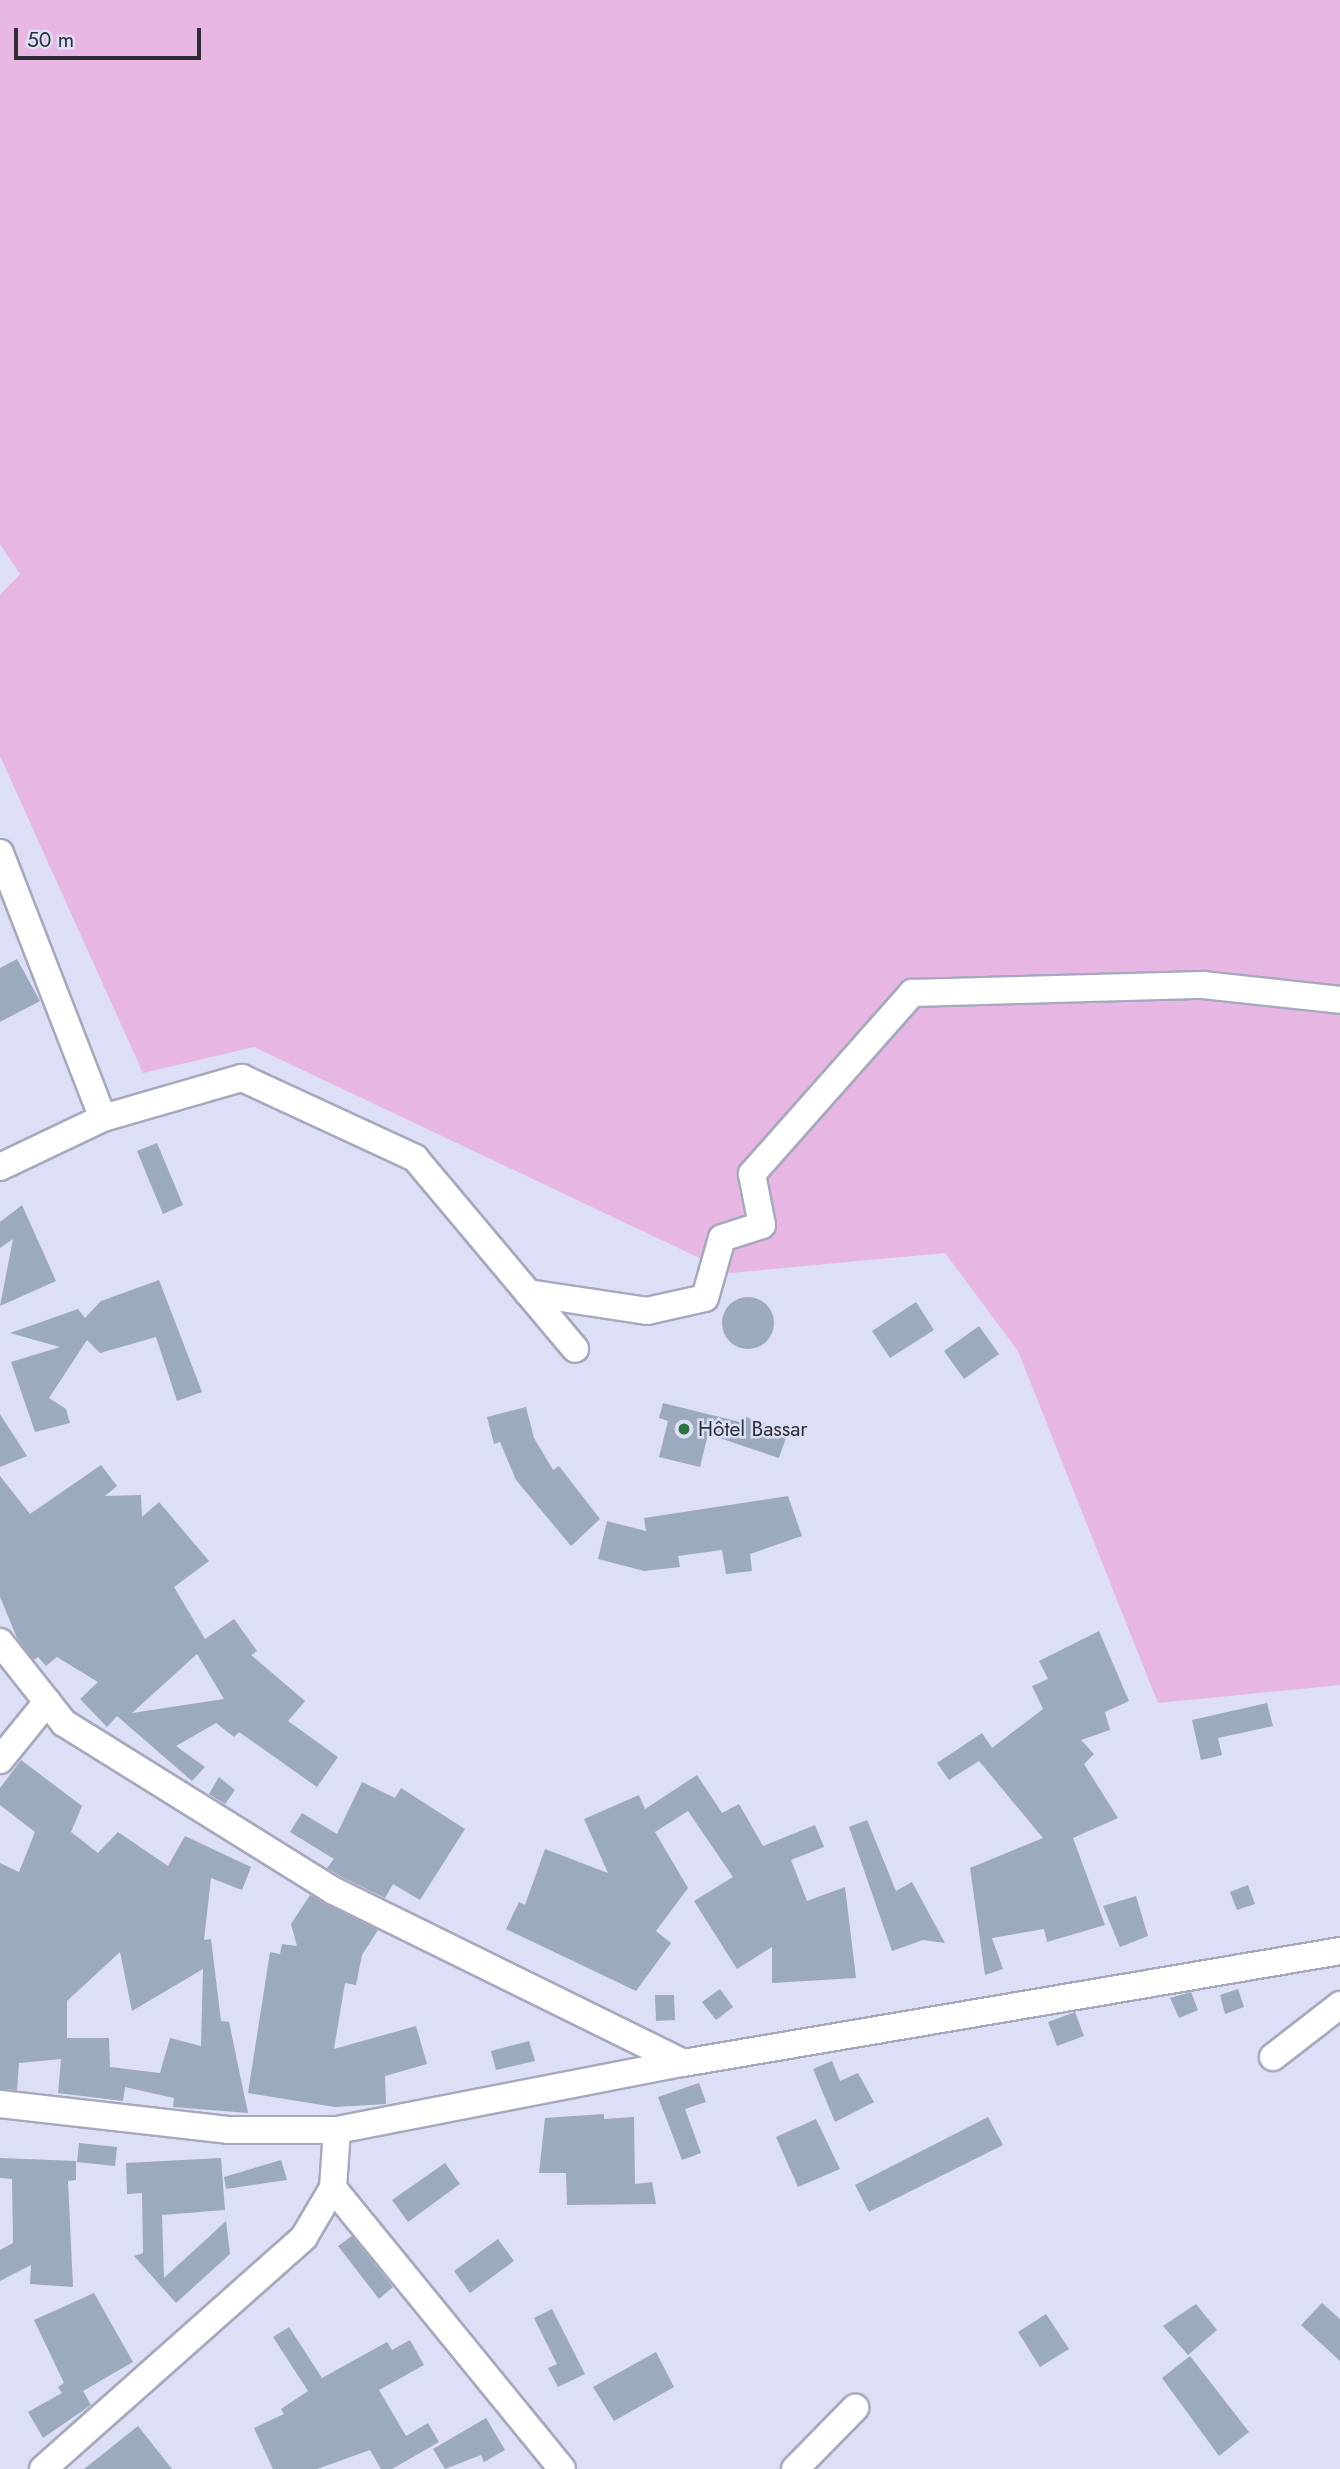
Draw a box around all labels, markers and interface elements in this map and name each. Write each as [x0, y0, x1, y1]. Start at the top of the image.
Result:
scale bar [18, 14, 205, 58]
text: 50 m [27, 25, 74, 55]
place label: Hôtel Bassar [698, 1416, 808, 1442]
marker: Hôtel Bassar [676, 1421, 692, 1437]

